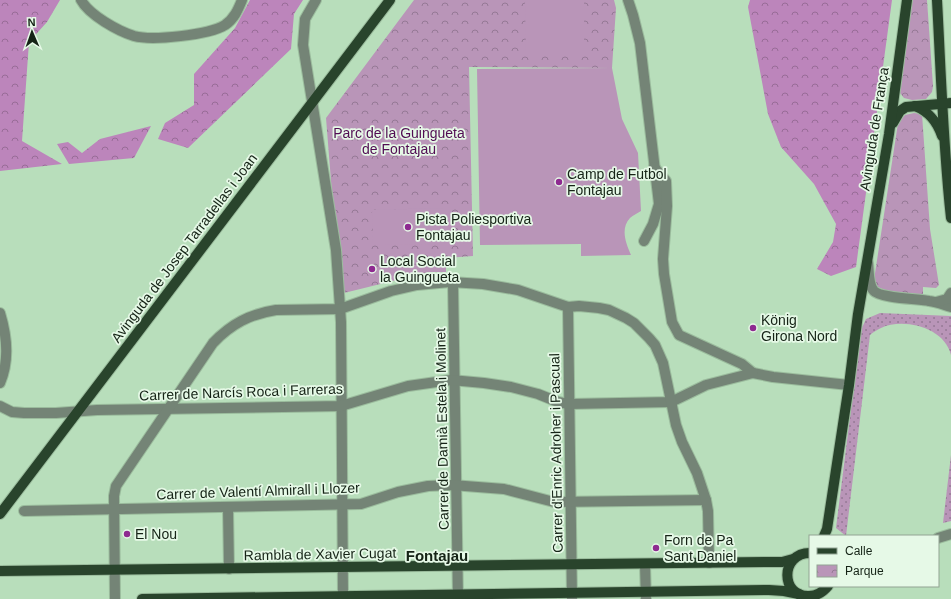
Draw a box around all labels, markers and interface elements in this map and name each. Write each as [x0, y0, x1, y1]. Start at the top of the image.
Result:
north arrow [12, 12, 52, 52]
text: N [27, 16, 36, 28]
street label: Avinguda de França [856, 66, 892, 192]
park label: Parc de la Guingueta de Fontajau [333, 125, 465, 157]
street label: Avinguda de Josep Tarradellas i Joan [108, 150, 260, 346]
place label: Camp de Futbol Fontajau [567, 166, 667, 198]
marker: Camp de Futbol Fontajau [554, 177, 564, 187]
place label: Pista Poliesportiva Fontajau [416, 211, 531, 243]
marker: Pista Poliesportiva Fontajau [403, 222, 413, 232]
place label: Local Social la Guingueta [380, 253, 460, 285]
marker: Local Social la Guingueta [367, 264, 377, 274]
place label: König Girona Nord [761, 312, 837, 344]
marker: König Girona Nord [748, 323, 758, 333]
street label: Carrer de Damià Estela i Molinet [432, 328, 452, 530]
street label: Carrer d'Enric Adroher i Pascual [546, 353, 566, 553]
street label: Carrer de Narcís Roca i Farreras [139, 380, 343, 404]
street label: Carrer de Valentí Almirall i Llozer [156, 479, 360, 503]
place label: El Nou [135, 526, 177, 542]
marker: El Nou [122, 529, 132, 539]
place label: Forn de Pa Sant Daniel [664, 532, 736, 564]
legend [809, 535, 939, 587]
marker: Forn de Pa Sant Daniel [651, 543, 661, 553]
text: Calle [845, 544, 873, 558]
street label: Rambla de Xavier Cugat [244, 545, 396, 563]
district label: Fontajau [406, 547, 468, 564]
text: Parque [845, 564, 884, 578]

